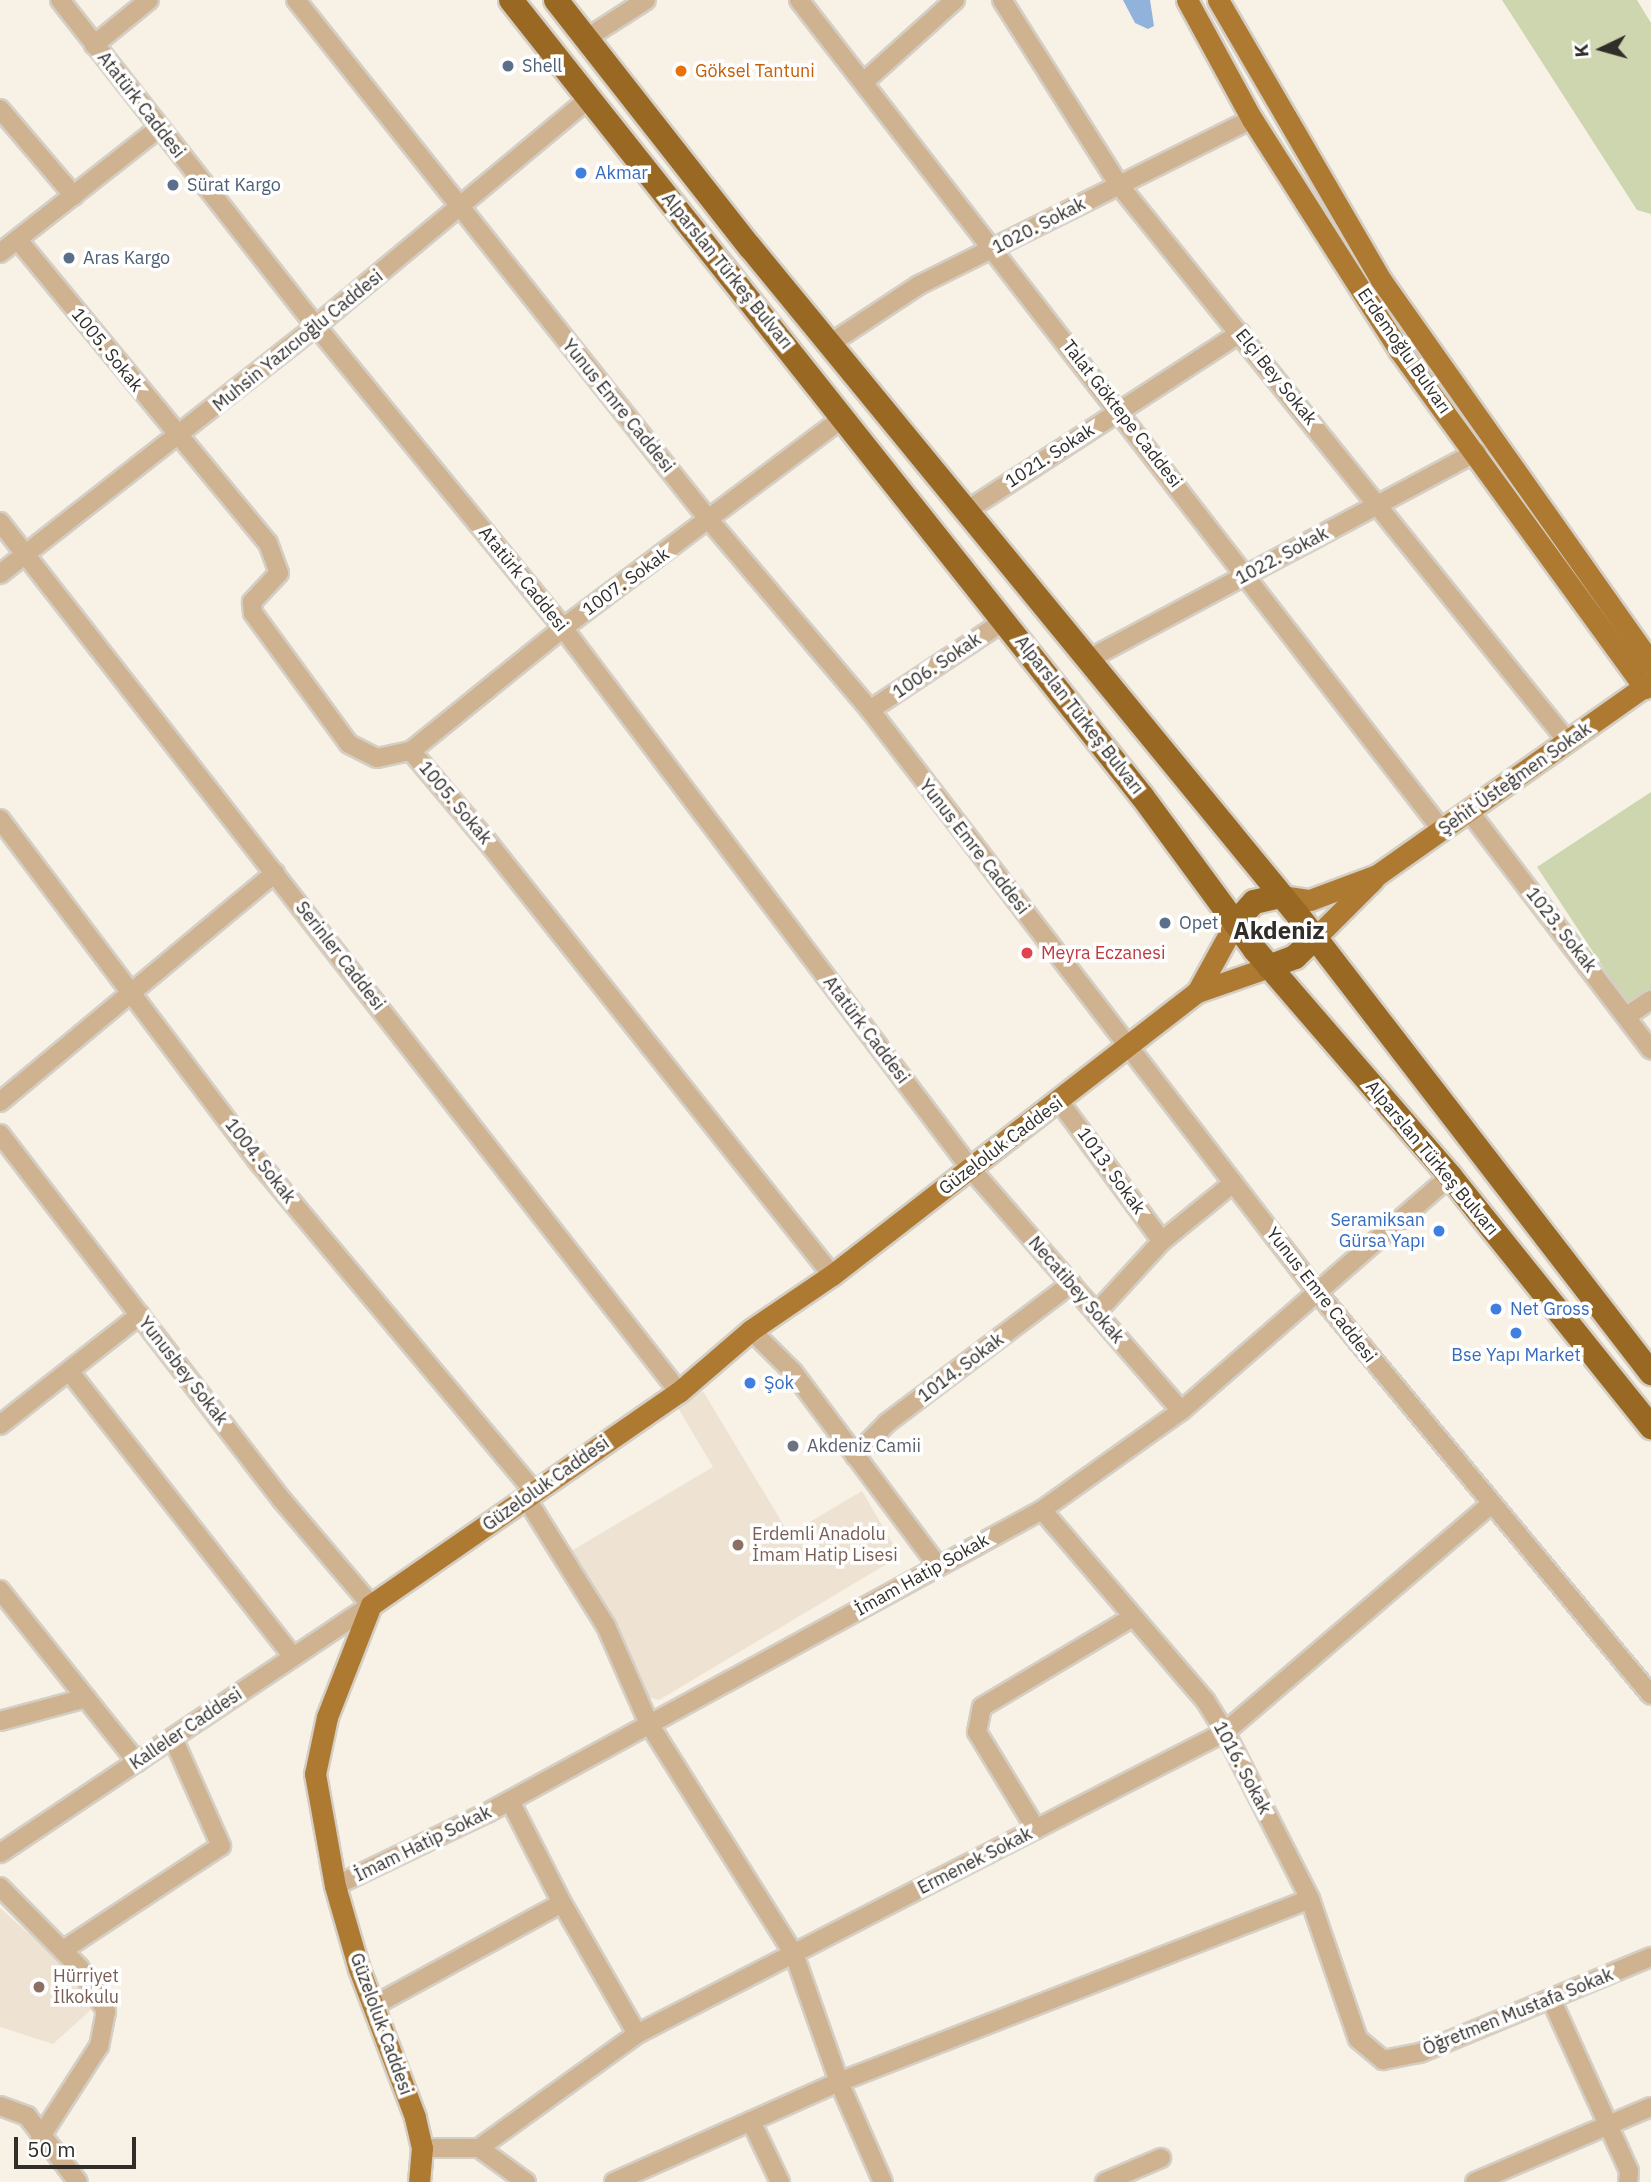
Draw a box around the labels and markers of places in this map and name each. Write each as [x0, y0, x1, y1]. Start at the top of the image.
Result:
place label: Shell [522, 55, 562, 77]
marker: Shell [500, 58, 516, 74]
place label: Göksel Tantuni [695, 60, 815, 82]
marker: Göksel Tantuni [673, 63, 689, 79]
place label: Akmar [595, 162, 648, 184]
marker: Akmar [573, 165, 589, 181]
place label: Sürat Kargo [187, 174, 281, 196]
marker: Sürat Kargo [165, 177, 181, 193]
place label: Aras Kargo [83, 247, 170, 269]
marker: Aras Kargo [61, 250, 77, 266]
place label: Opet [1179, 912, 1218, 934]
marker: Opet [1157, 915, 1173, 931]
place label: Meyra Eczanesi [1041, 942, 1165, 964]
marker: Meyra Eczanesi [1019, 945, 1035, 961]
place label: Seramiksan Gürsa Yapı [1330, 1210, 1425, 1252]
marker: Seramiksan Gürsa Yapı [1431, 1223, 1447, 1239]
place label: Net Gross [1510, 1298, 1590, 1320]
marker: Net Gross [1488, 1301, 1504, 1317]
marker: Bse Yapı Market [1508, 1325, 1524, 1341]
place label: Bse Yapı Market [1451, 1344, 1581, 1366]
place label: Şok [764, 1372, 794, 1394]
marker: Şok [742, 1375, 758, 1391]
place label: Akdeniz Camii [807, 1435, 921, 1457]
marker: Akdeniz Camii [785, 1438, 801, 1454]
place label: Erdemli Anadolu İmam Hatip Lisesi [752, 1524, 898, 1566]
marker: Erdemli Anadolu İmam Hatip Lisesi [730, 1537, 746, 1553]
place label: Hürriyet İlkokulu [53, 1966, 119, 2008]
marker: Hürriyet İlkokulu [31, 1979, 47, 1995]

